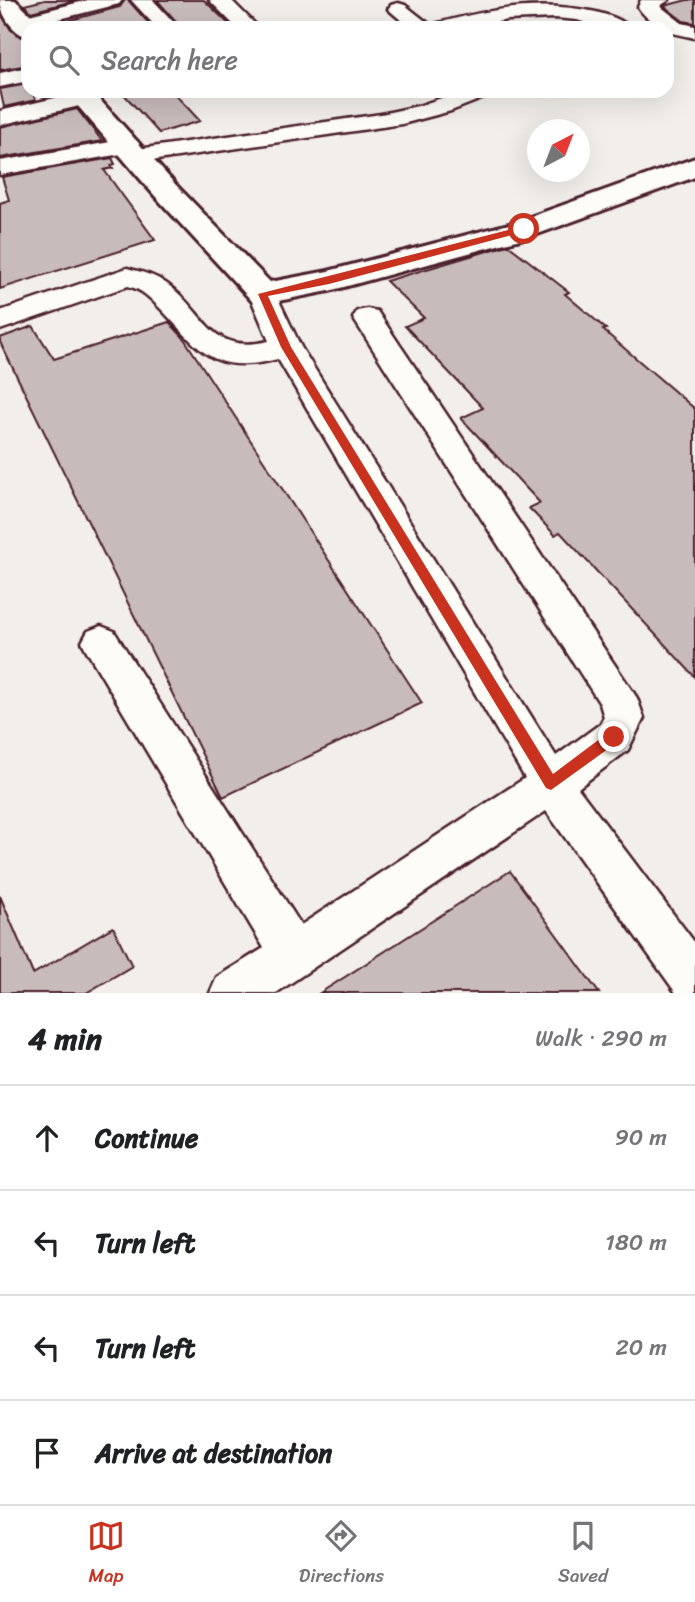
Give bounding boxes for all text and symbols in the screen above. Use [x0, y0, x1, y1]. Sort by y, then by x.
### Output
search box [21, 21, 674, 98]
text: Search here [101, 37, 238, 83]
icon: search [45, 41, 83, 79]
north arrow [527, 119, 590, 182]
route start [508, 213, 539, 244]
route end [598, 721, 629, 752]
text: 4 min [28, 1012, 102, 1066]
text: Walk · 290 m [535, 1018, 667, 1059]
text: Continue [95, 1115, 198, 1161]
text: 90 m [615, 1117, 667, 1158]
icon: ahead [28, 1119, 66, 1157]
text: Turn left [95, 1220, 195, 1266]
text: 180 m [605, 1222, 667, 1263]
icon: left [28, 1224, 66, 1262]
text: Turn left [95, 1325, 195, 1371]
text: 20 m [616, 1327, 667, 1368]
icon: left [28, 1329, 66, 1367]
text: Arrive at destination [95, 1430, 332, 1476]
icon: arrive [28, 1434, 66, 1472]
tab: Map [87, 1517, 125, 1592]
tab: Directions [299, 1517, 384, 1592]
tab: Saved [558, 1517, 608, 1592]

